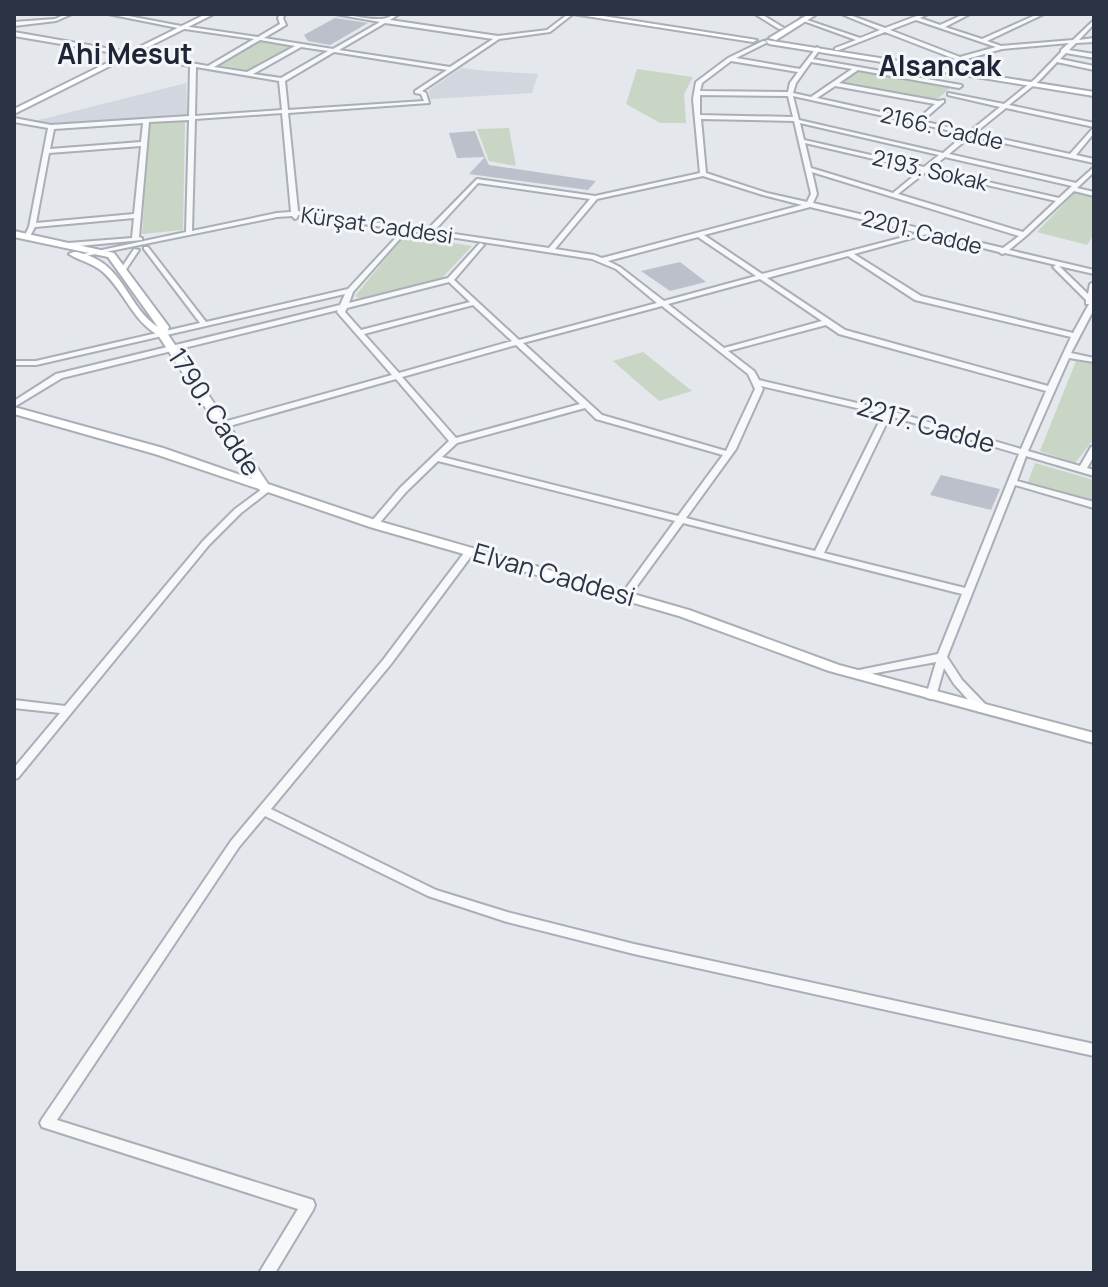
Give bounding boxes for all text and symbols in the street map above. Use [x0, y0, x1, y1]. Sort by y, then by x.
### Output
district label: Ahi Mesut [57, 34, 193, 72]
district label: Alsancak [879, 46, 1002, 84]
street label: 2166. Cadde [878, 99, 1007, 157]
street label: 2193. Sokak [869, 142, 992, 198]
street label: Kürşat Caddesi [299, 199, 455, 251]
street label: 2201. Cadde [859, 203, 985, 261]
street label: 1790. Cadde [160, 340, 270, 482]
street label: 2217. Cadde [853, 387, 999, 461]
street label: Elvan Caddesi [469, 534, 640, 614]

